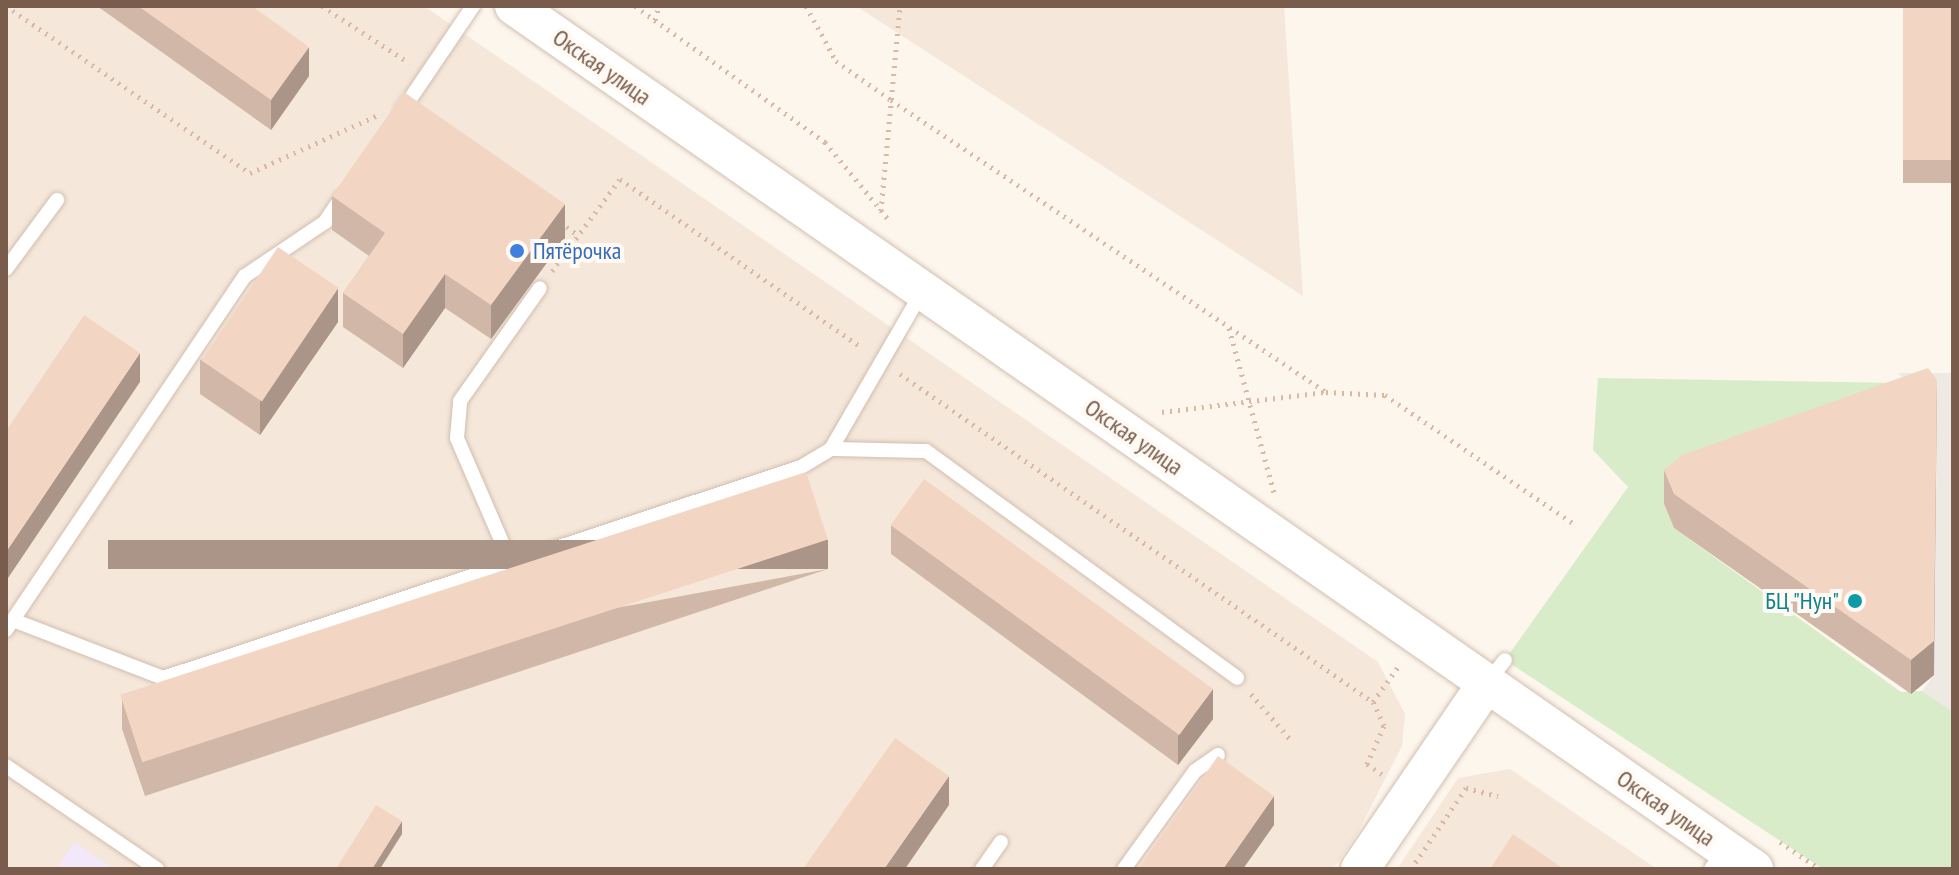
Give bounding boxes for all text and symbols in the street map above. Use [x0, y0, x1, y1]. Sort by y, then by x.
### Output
street label: Окская улица [547, 23, 657, 111]
place label: Пятёрочка [533, 237, 621, 265]
marker: Пятёрочка [508, 242, 526, 260]
street label: Окская улица [1079, 393, 1189, 481]
place label: БЦ "Нун" [1764, 587, 1839, 615]
marker: БЦ "Нун" [1846, 592, 1864, 610]
street label: Окская улица [1611, 764, 1721, 852]

